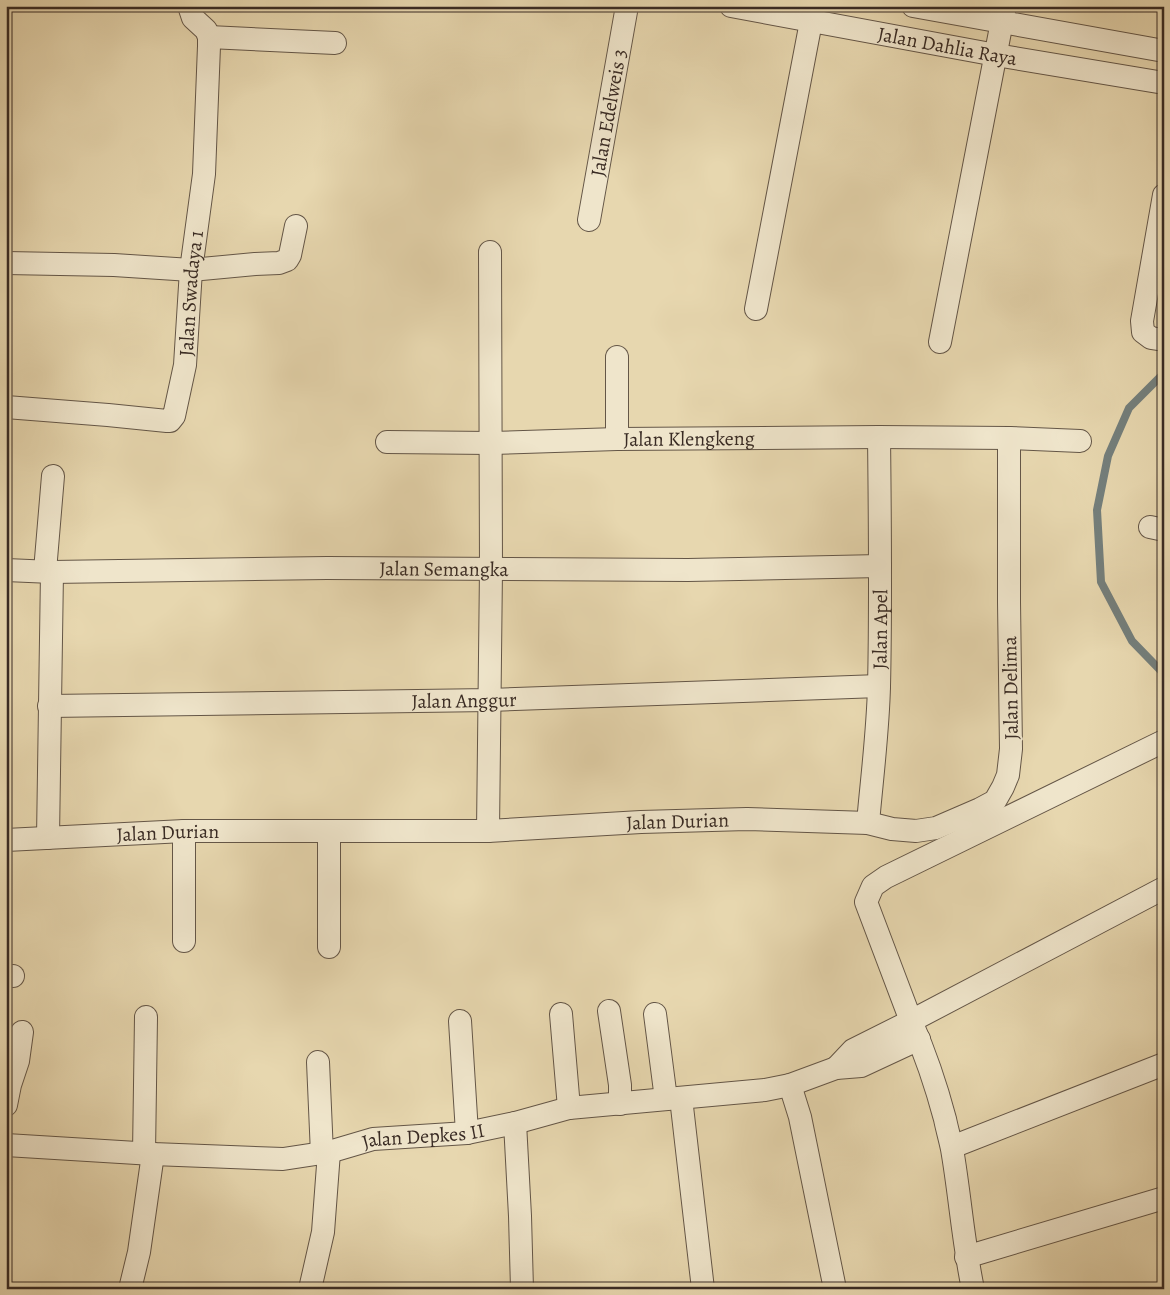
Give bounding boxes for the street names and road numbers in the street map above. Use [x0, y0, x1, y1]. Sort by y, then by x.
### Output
street label: Jalan Dahlia Raya [875, 20, 1020, 72]
street label: Jalan Edelweis 3 [584, 47, 633, 179]
street label: Jalan Swadaya 1 [173, 229, 210, 357]
street label: Jalan Klengkeng [623, 425, 755, 453]
street label: Jalan Semangka [379, 555, 509, 583]
street label: Jalan Apel [866, 589, 894, 670]
street label: Jalan Delima [996, 635, 1025, 740]
street label: Jalan Anggur [411, 686, 517, 715]
street label: Jalan Durian [625, 807, 729, 837]
street label: Jalan Durian [116, 818, 219, 848]
street label: Jalan Depkes II [358, 1117, 487, 1156]

